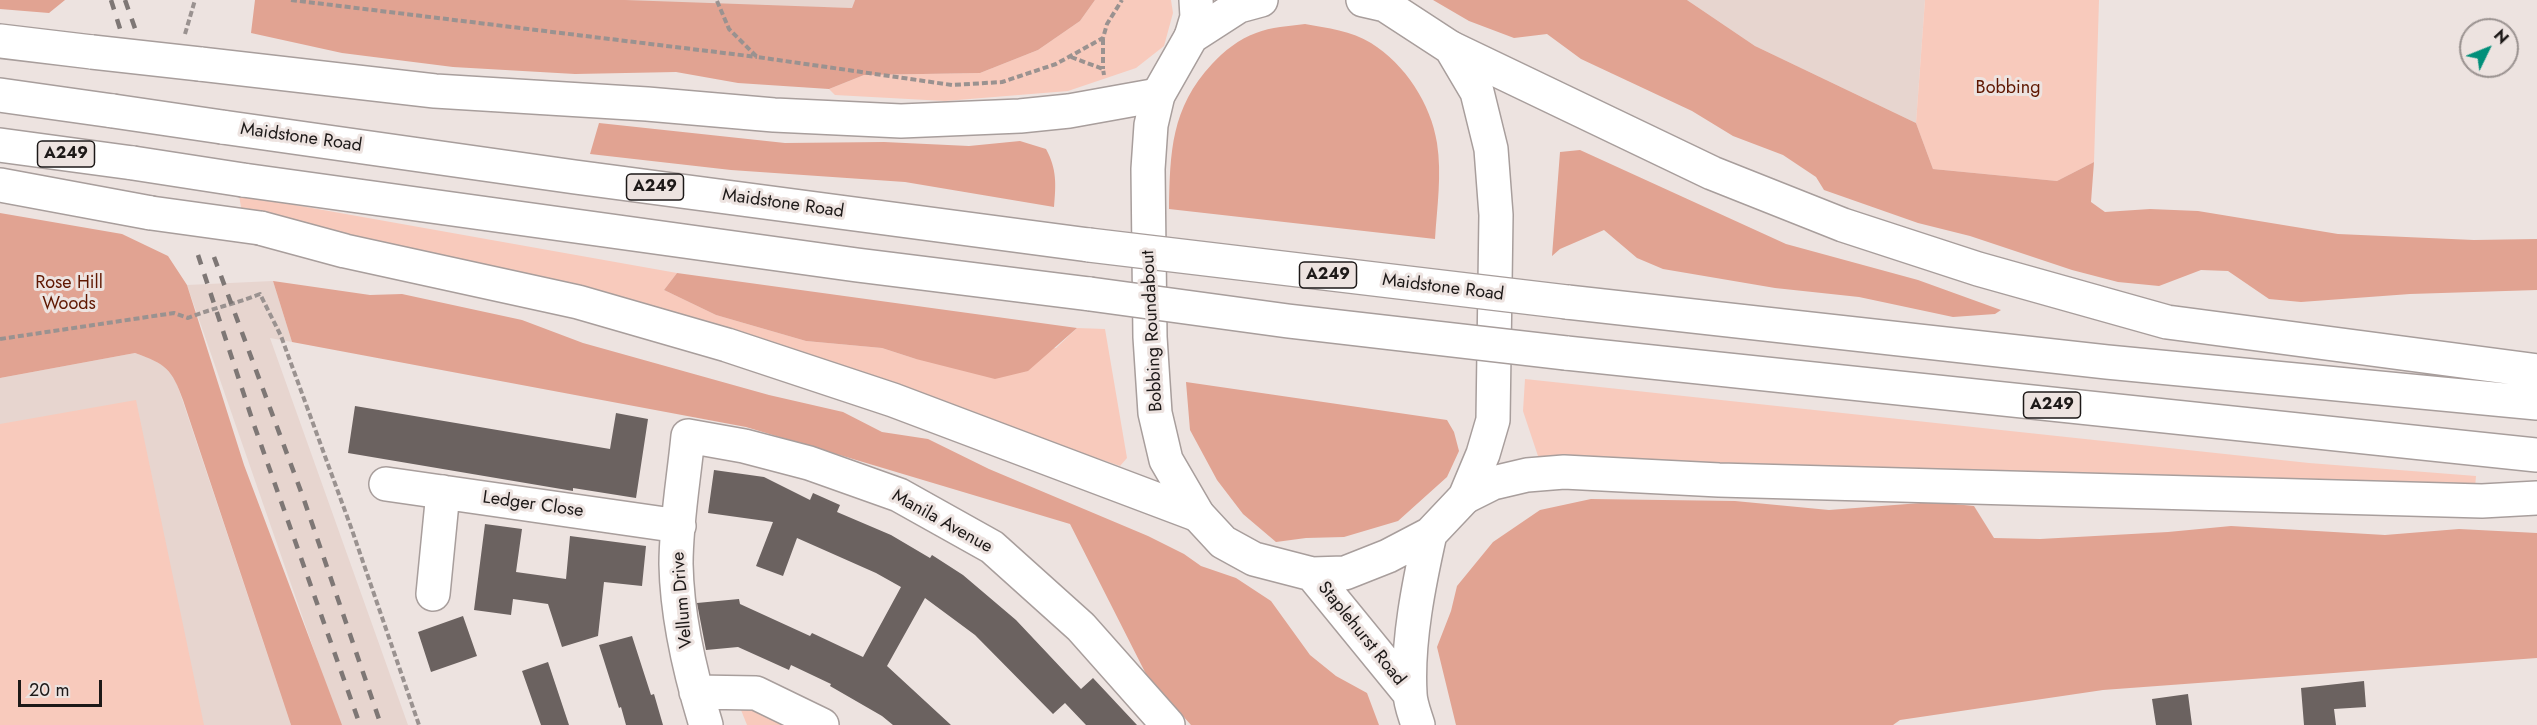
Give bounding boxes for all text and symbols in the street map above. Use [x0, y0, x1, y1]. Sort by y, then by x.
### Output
north arrow [2459, 18, 2519, 78]
text: N [2488, 24, 2514, 49]
park label: Bobbing [1976, 78, 2040, 100]
street label: Maidstone Road [239, 119, 363, 157]
road number: A249 [38, 141, 94, 167]
road number: A249 [626, 174, 684, 200]
street label: Maidstone Road [721, 185, 845, 223]
street label: Bobbing Roundabout [1138, 250, 1168, 412]
road number: A249 [1300, 262, 1356, 288]
street label: Maidstone Road [1381, 270, 1505, 306]
park label: Rose Hill Woods [35, 273, 103, 316]
road number: A249 [2024, 392, 2080, 418]
street label: Manila Avenue [888, 485, 996, 559]
street label: Ledger Close [481, 487, 585, 523]
street label: Vellum Drive [668, 551, 698, 649]
street label: Staplehurst Road [1313, 578, 1409, 690]
scale bar [21, 668, 105, 706]
text: 20 m [29, 677, 69, 703]

